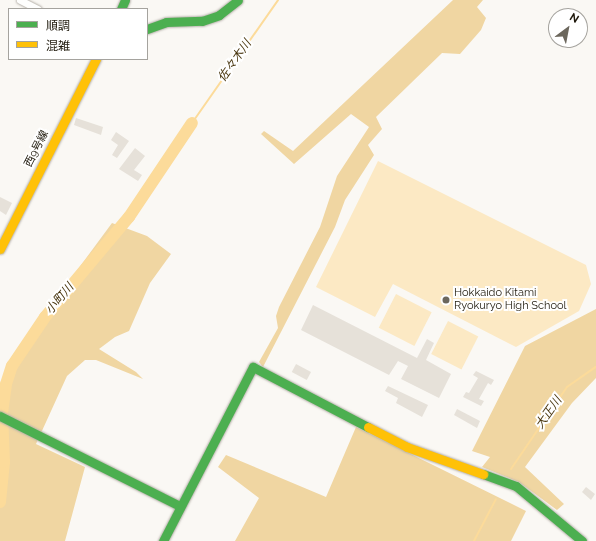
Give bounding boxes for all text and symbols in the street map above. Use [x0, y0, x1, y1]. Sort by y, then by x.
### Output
legend [8, 8, 148, 60]
north arrow [548, 8, 588, 48]
text: N [567, 11, 581, 26]
text: 順調 [46, 19, 70, 33]
water label: 佐々木川 [215, 37, 255, 85]
text: 混雑 [46, 39, 70, 53]
street label: 西9号線 [22, 128, 52, 170]
water label: 小町川 [43, 281, 77, 317]
place label: Hokkaido Kitami Ryokuryo High School [454, 287, 567, 313]
marker: Hokkaido Kitami Ryokuryo High School [441, 295, 451, 305]
water label: 大正川 [533, 394, 565, 432]

